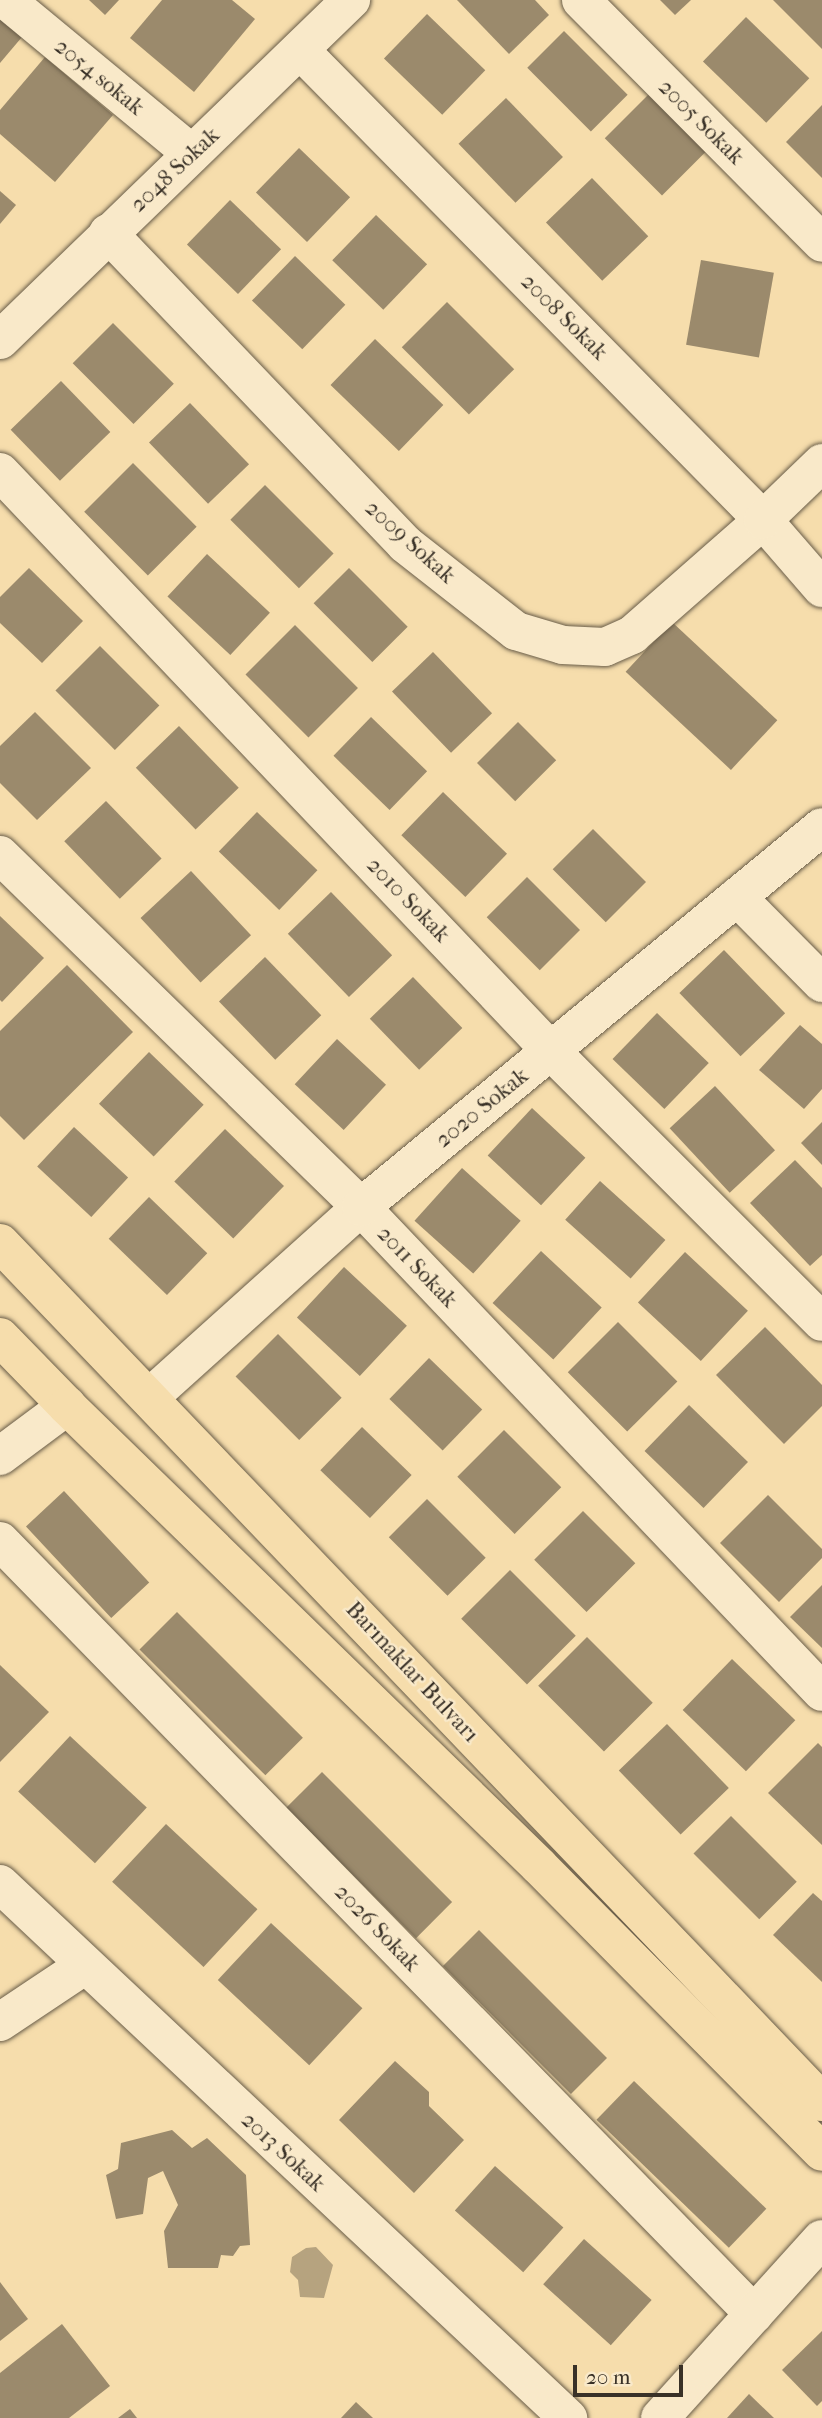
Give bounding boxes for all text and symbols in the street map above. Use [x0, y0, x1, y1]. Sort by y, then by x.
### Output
street label: 2054 sokak [49, 33, 149, 121]
street label: 2005 Sokak [652, 73, 750, 171]
street label: 2048 Sokak [125, 122, 225, 218]
street label: 2008 Sokak [515, 268, 613, 366]
street label: 2009 Sokak [359, 494, 461, 590]
street label: 2010 Sokak [361, 852, 455, 948]
street label: 2020 Sokak [430, 1062, 534, 1154]
street label: 2011 Sokak [371, 1220, 463, 1314]
street label: Barınaklar Bulvarı [340, 1596, 484, 1748]
street label: 2026 Sokak [328, 1878, 426, 1978]
street label: 2013 Sokak [235, 2106, 331, 2198]
scale bar [577, 2352, 687, 2396]
text: 20 m [586, 2365, 630, 2389]

